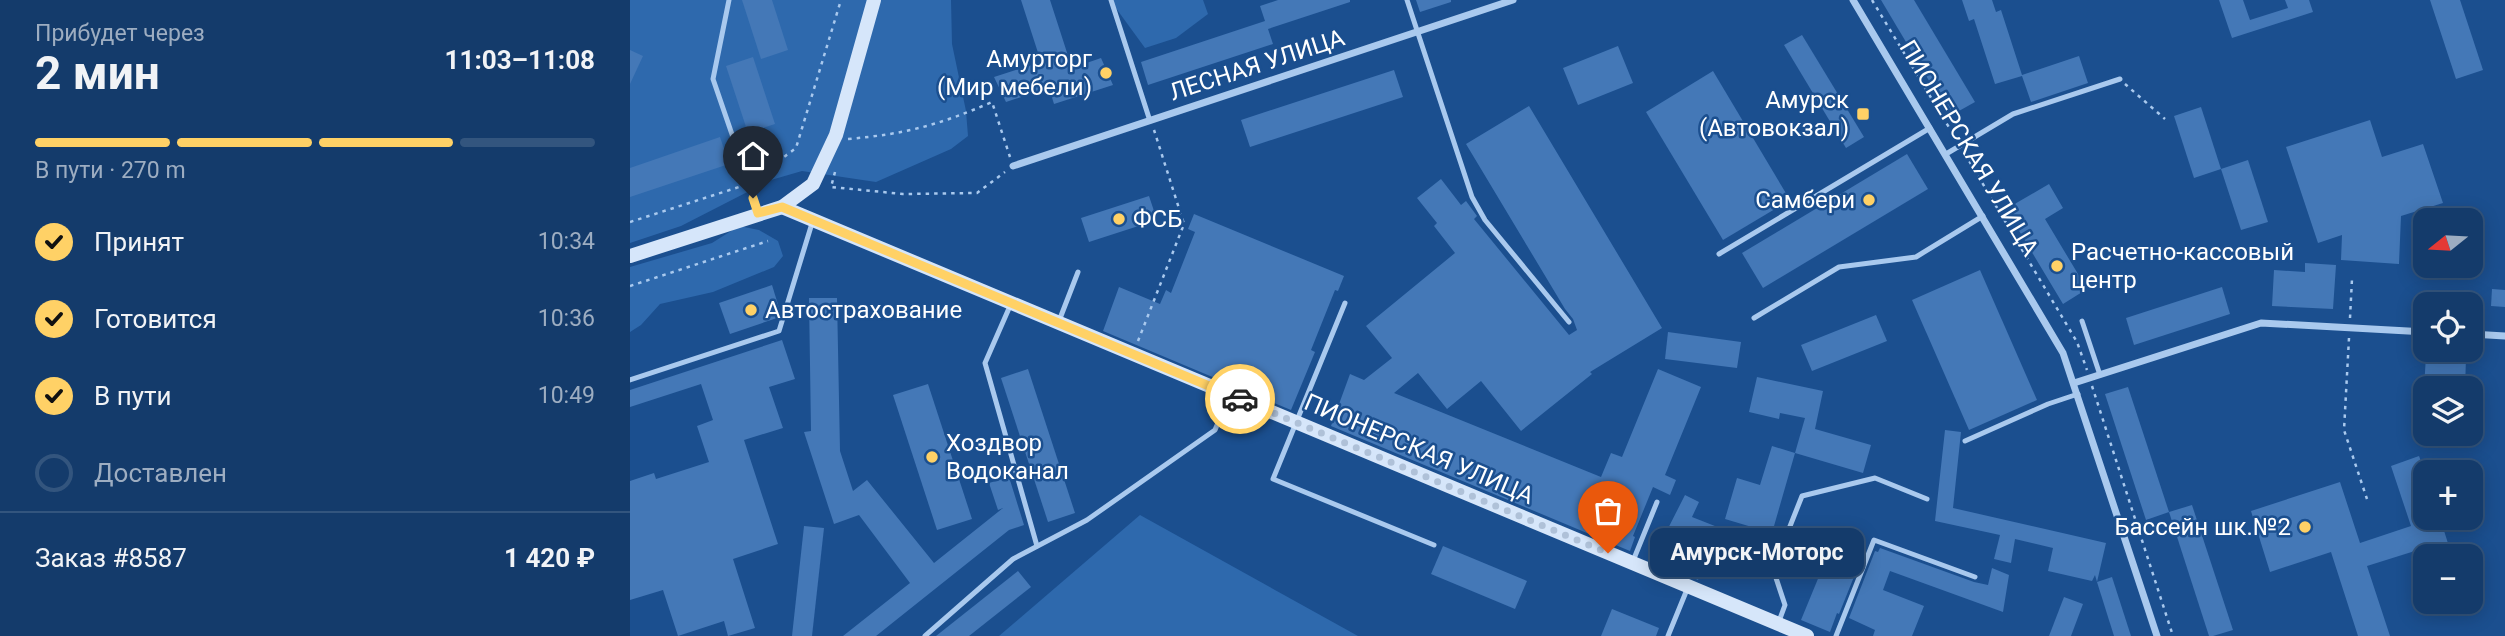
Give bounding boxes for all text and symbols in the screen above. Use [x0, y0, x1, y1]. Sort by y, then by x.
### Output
text: Прибудет через [35, 20, 205, 47]
street label: ЛЕСНАЯ УЛИЦА [1166, 23, 1348, 107]
street label: ПИОНЕРСКАЯ УЛИЦА [1893, 35, 2045, 261]
text: 11:03–11:08 [445, 45, 595, 75]
place label: Амурторг (Мир мебели) [937, 45, 1092, 101]
text: 2 мин [35, 46, 160, 100]
marker: Амурторг (Мир мебели) [1098, 65, 1114, 81]
place label: Амурск (Автовокзал) [1699, 86, 1849, 142]
marker: Амурск (Автовокзал) [1855, 106, 1871, 122]
pin [723, 126, 783, 198]
icon: home [734, 137, 772, 175]
text: В пути · 270 m [35, 157, 186, 184]
place label: Самбери [1755, 186, 1855, 214]
marker: Самбери [1861, 192, 1877, 208]
place label: ФСБ [1133, 205, 1182, 233]
north arrow [2413, 208, 2483, 278]
map controls [2413, 208, 2483, 614]
marker: ФСБ [1111, 211, 1127, 227]
icon: check [35, 223, 73, 261]
text: Принят [94, 227, 184, 257]
text: 10:34 [538, 228, 595, 255]
place label: Расчетно-кассовый центр [2071, 238, 2294, 294]
marker: Расчетно-кассовый центр [2049, 258, 2065, 274]
button: locate [2413, 292, 2483, 362]
place label: Автострахование [765, 296, 962, 324]
icon: check [35, 300, 73, 338]
marker: Автострахование [743, 302, 759, 318]
text: Готовится [94, 304, 217, 334]
text: 10:36 [538, 305, 595, 332]
courier [1205, 364, 1275, 434]
button: layers [2413, 376, 2483, 446]
icon: check [35, 377, 73, 415]
icon: car [1221, 380, 1259, 418]
text: В пути [94, 381, 171, 411]
text: 10:49 [538, 382, 595, 409]
street label: ПИОНЕРСКАЯ УЛИЦА [1300, 388, 1538, 510]
place label: Хоздвор Водоканал [946, 429, 1069, 485]
marker: Хоздвор Водоканал [924, 449, 940, 465]
text: Доставлен [94, 458, 227, 488]
button: + [2413, 460, 2483, 530]
pin [1578, 481, 1638, 553]
icon: bag [1589, 492, 1627, 530]
place label: Бассейн шк.№2 [2114, 513, 2291, 541]
marker: Бассейн шк.№2 [2297, 519, 2313, 535]
callout: Амурск-Моторс [1650, 528, 1864, 578]
text: Амурск-Моторс [1670, 539, 1844, 566]
text: Заказ #8587 [35, 543, 187, 573]
text: 1 420 ₽ [504, 543, 595, 573]
button: − [2413, 544, 2483, 614]

